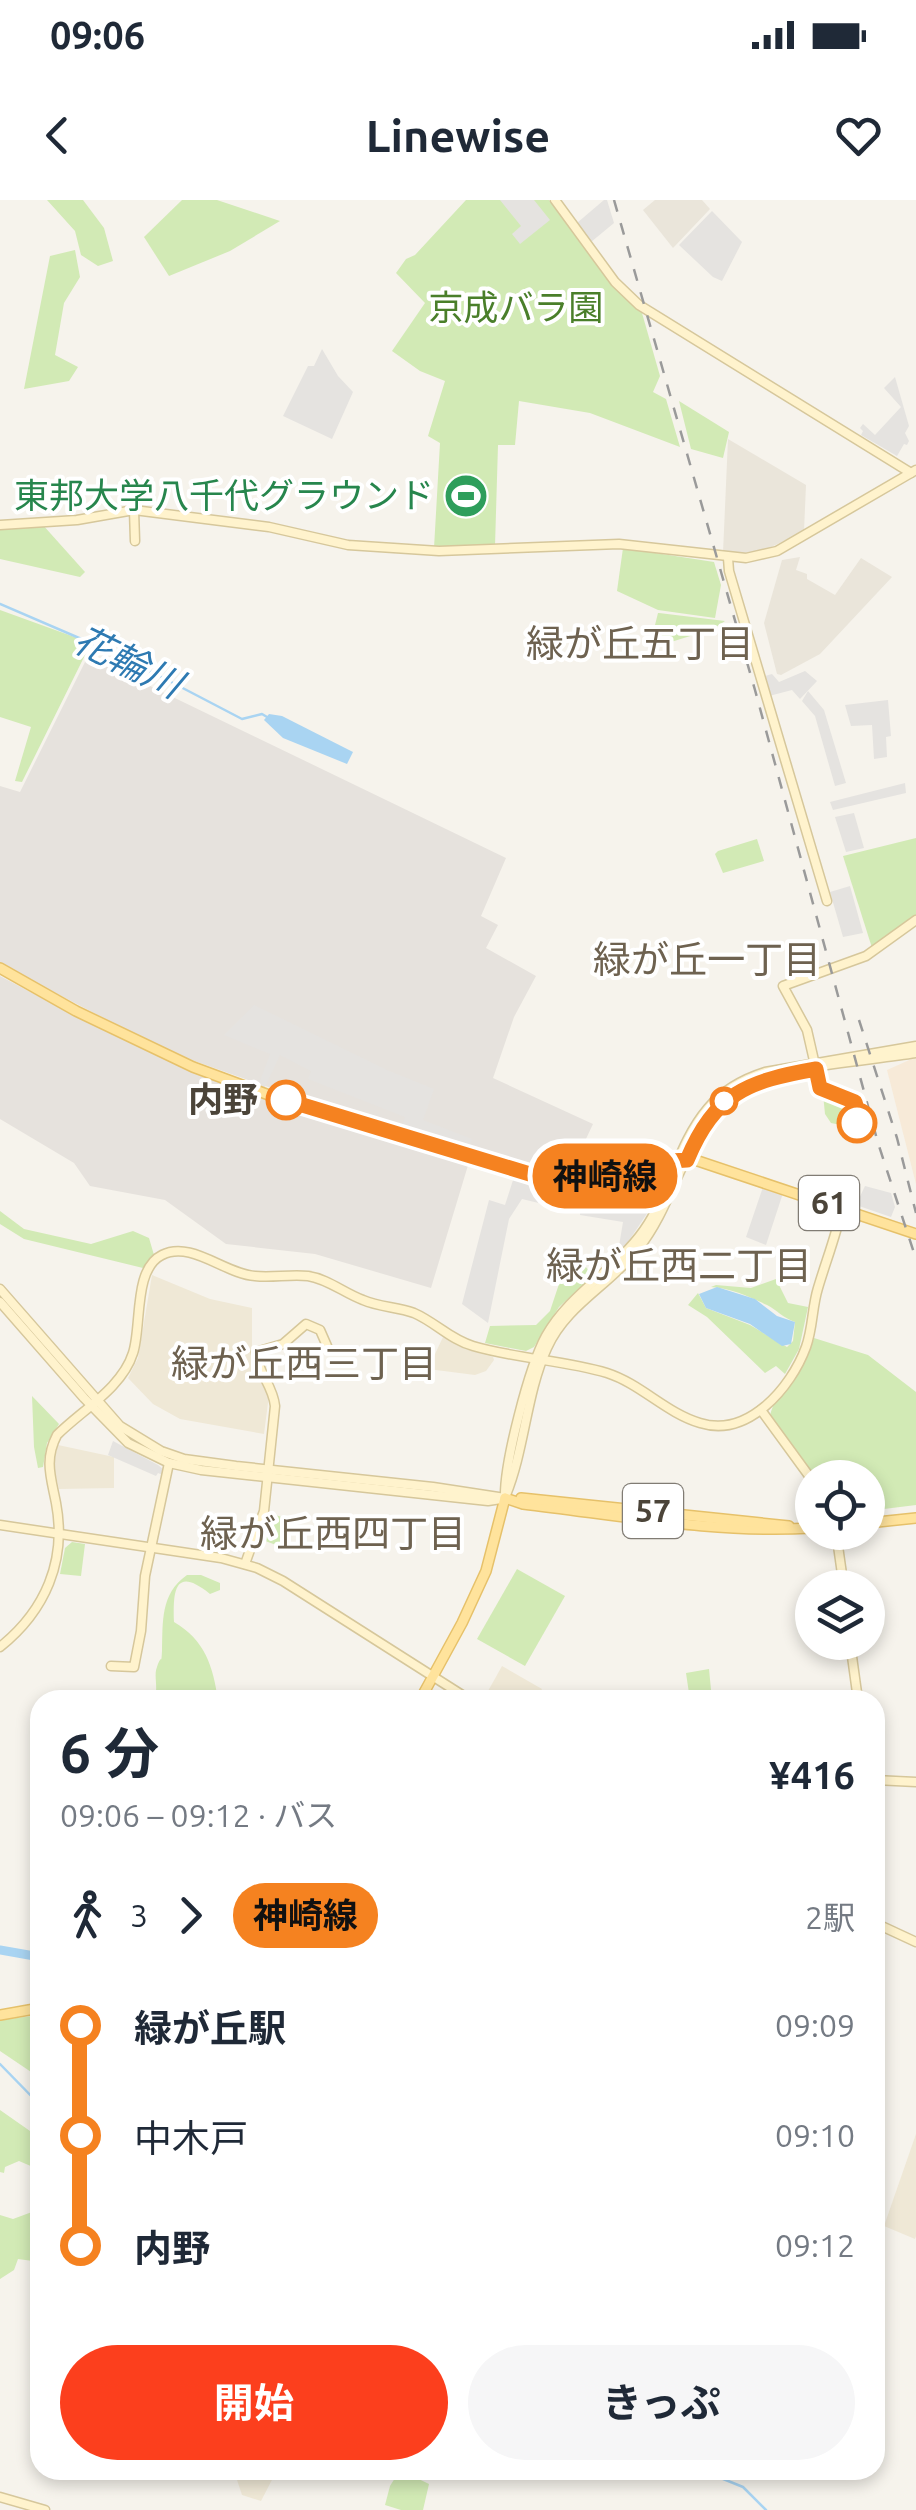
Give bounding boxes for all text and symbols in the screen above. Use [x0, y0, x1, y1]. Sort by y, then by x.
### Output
text: 09:06 [50, 14, 145, 56]
icon: back [30, 108, 85, 163]
icon: heart [831, 108, 886, 163]
text: Linewise [366, 110, 550, 161]
park label: 京成バラ園 [428, 287, 604, 327]
sports icon: 東邦大学八千代グラウンド [443, 473, 489, 519]
place label: 東邦大学八千代グラウンド [14, 475, 434, 515]
water label: 花輪川 [68, 617, 192, 707]
district label: 緑が丘五丁目 [526, 622, 754, 664]
district label: 緑が丘一丁目 [593, 938, 821, 980]
place label: 内野 [188, 1079, 258, 1119]
marker: 内野 [267, 1081, 305, 1119]
unlabelled marker [711, 1088, 737, 1114]
unlabelled marker [838, 1104, 876, 1142]
line badge: 神崎線 [548, 1144, 662, 1208]
text: 神崎線 [552, 1156, 658, 1196]
road number: 61 [799, 1176, 859, 1230]
district label: 緑が丘西二丁目 [546, 1244, 812, 1286]
district label: 緑が丘西三丁目 [171, 1342, 437, 1384]
map controls [795, 1460, 885, 1660]
button: locate [795, 1460, 885, 1550]
road number: 57 [623, 1484, 683, 1538]
district label: 緑が丘西四丁目 [200, 1512, 466, 1554]
button: layers [795, 1570, 885, 1660]
text: 6 分 [60, 1722, 159, 1783]
text: ¥416 [769, 1754, 855, 1796]
text: 09:06 – 09:12 · バス [60, 1797, 337, 1833]
icon: walk [60, 1888, 115, 1943]
icon: forward [163, 1888, 218, 1943]
text: 神崎線 [253, 1895, 358, 1935]
text: 3 [130, 1897, 148, 1933]
text: 2駅 [805, 1899, 855, 1935]
text: 緑が丘駅 [134, 2007, 286, 2049]
text: 09:09 [775, 2007, 855, 2043]
text: 中木戸 [134, 2117, 248, 2159]
text: 09:10 [775, 2117, 855, 2153]
text: 内野 [134, 2227, 210, 2269]
text: 09:12 [775, 2227, 855, 2263]
button: 開始 [60, 2345, 448, 2460]
button: きっぷ [468, 2345, 855, 2460]

